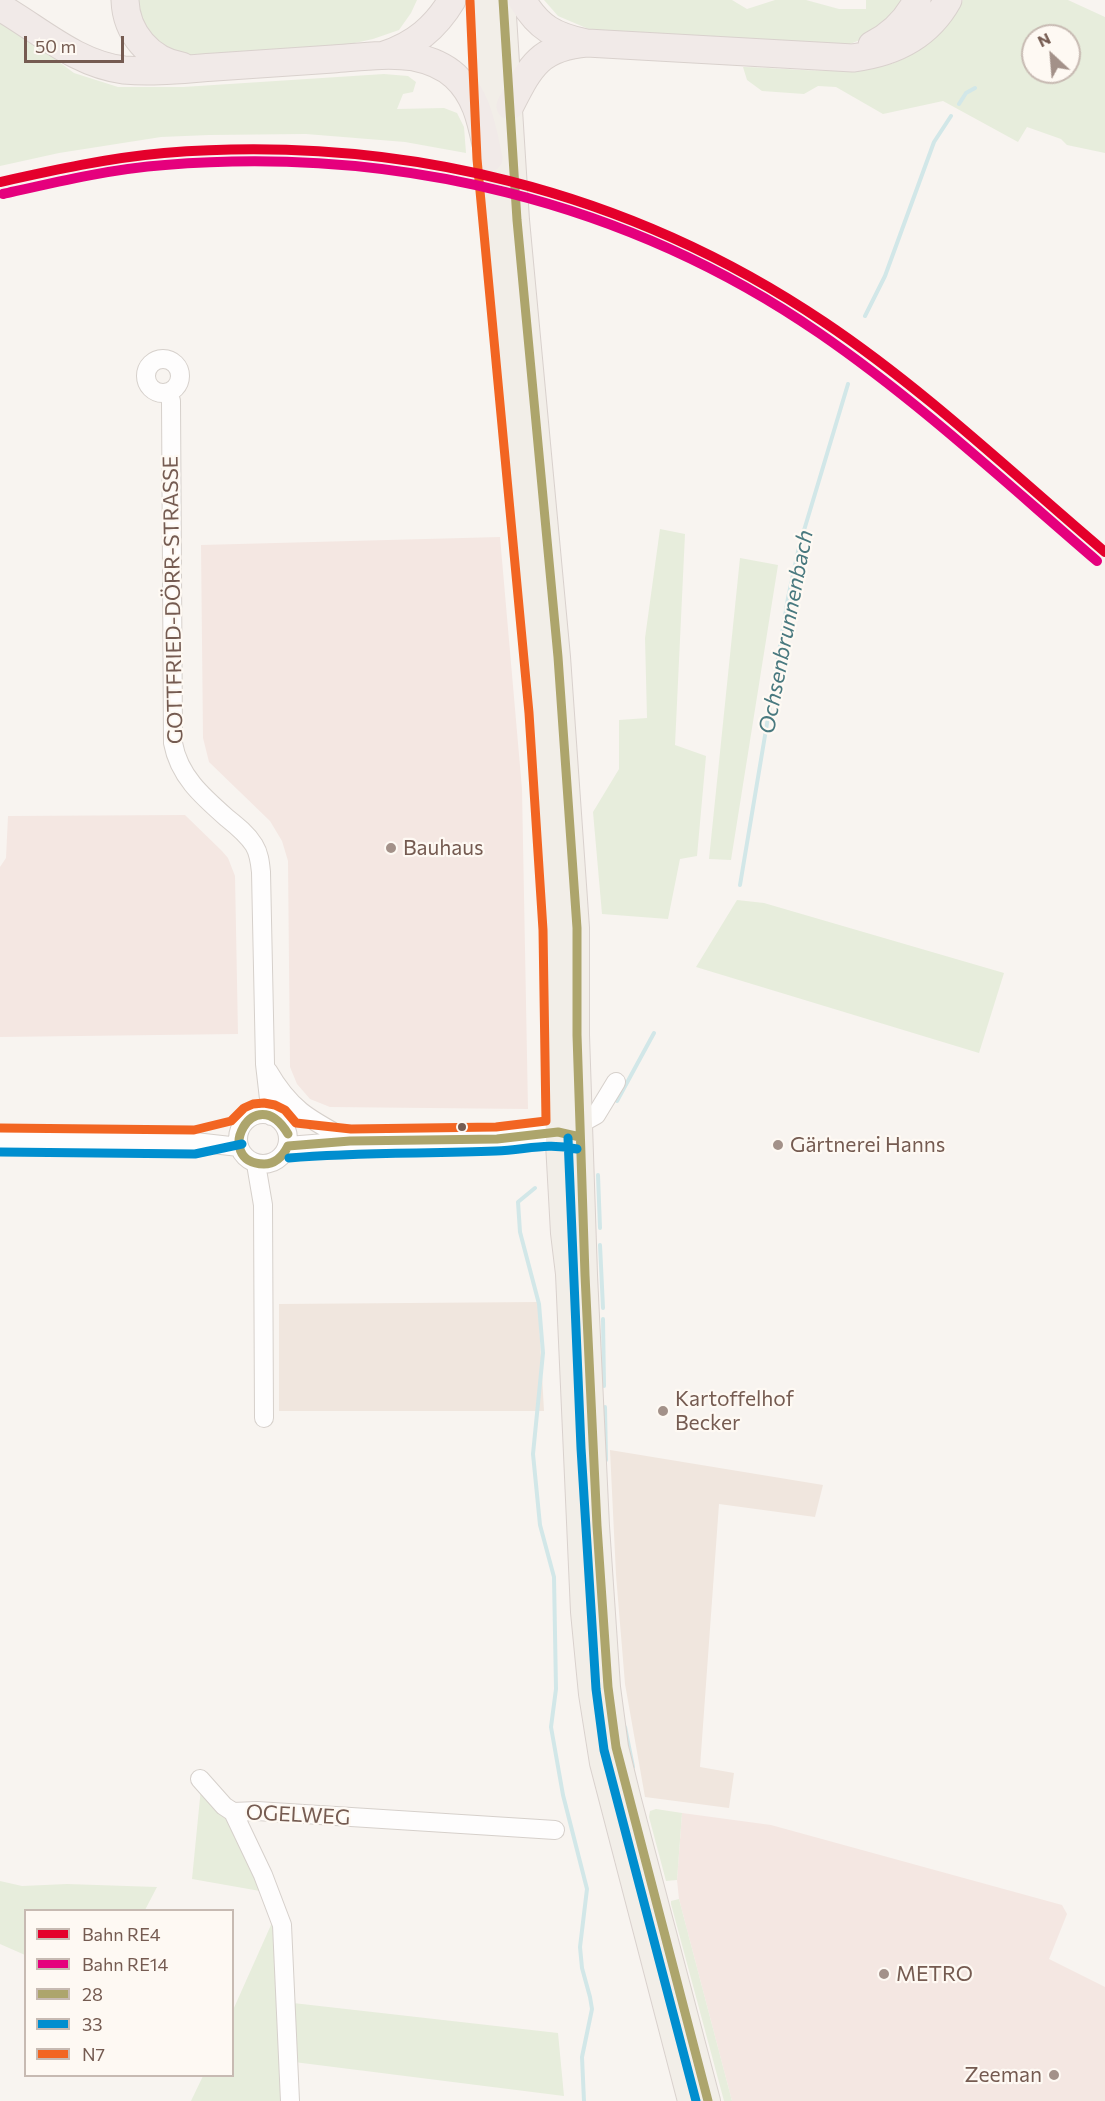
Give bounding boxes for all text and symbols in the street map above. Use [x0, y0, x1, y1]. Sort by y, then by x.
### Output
scale bar [27, 24, 128, 62]
north arrow [1021, 24, 1081, 84]
text: N [1034, 28, 1053, 50]
text: 50 m [35, 35, 76, 57]
street label: GOTTFRIED-DÖRR-STRASSE [158, 456, 188, 744]
water label: Ochsenbrunnenbach [753, 528, 819, 736]
place label: Bauhaus [403, 835, 484, 861]
marker: Bauhaus [384, 841, 398, 855]
unlabelled marker [456, 1121, 468, 1133]
place label: Gärtnerei Hanns [790, 1132, 945, 1158]
marker: Gärtnerei Hanns [771, 1138, 785, 1152]
place label: Kartoffelhof Becker [675, 1386, 794, 1436]
marker: Kartoffelhof Becker [656, 1404, 670, 1418]
street label: OGELWEG [245, 1800, 351, 1830]
legend [24, 1909, 234, 2077]
text: Bahn RE4 [82, 1923, 160, 1945]
text: Bahn RE14 [82, 1953, 168, 1975]
place label: METRO [896, 1961, 973, 1987]
marker: METRO [877, 1967, 891, 1981]
text: 28 [82, 1983, 103, 2005]
text: 33 [82, 2013, 103, 2035]
text: N7 [82, 2043, 105, 2065]
place label: Zeeman [964, 2062, 1042, 2088]
marker: Zeeman [1047, 2068, 1061, 2082]

